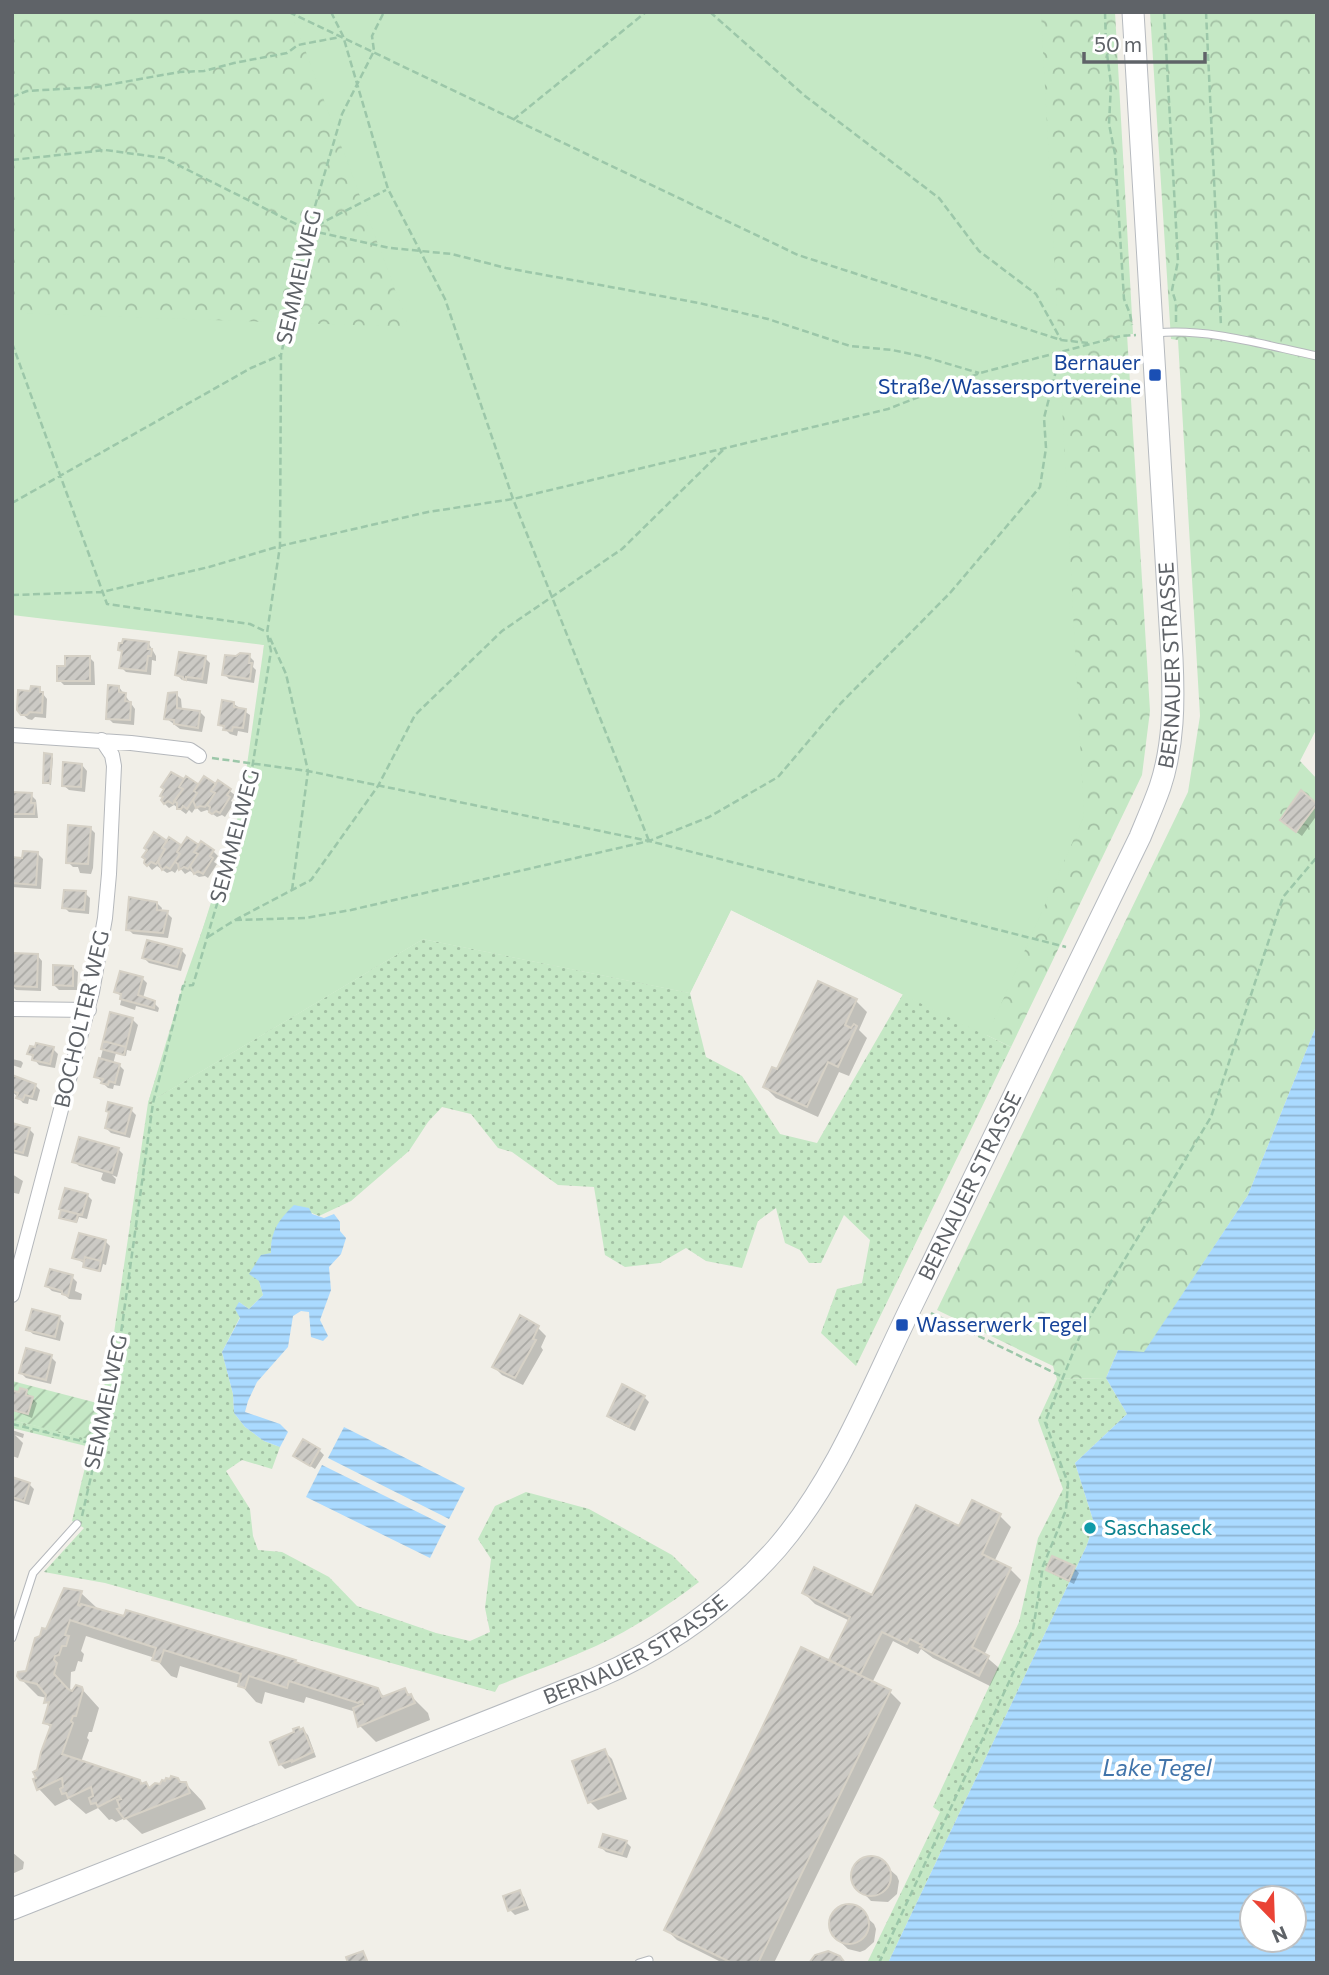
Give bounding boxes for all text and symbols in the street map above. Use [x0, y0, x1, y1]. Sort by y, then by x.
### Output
scale bar [1084, 21, 1205, 65]
text: 50 m [1094, 31, 1142, 56]
street label: SEMMELWEG [270, 207, 325, 346]
place label: Bernauer Straße/Wassersportvereine [878, 349, 1141, 398]
marker: Bernauer Straße/Wassersportvereine [1147, 367, 1163, 383]
street label: BERNAUER STRASSE [1152, 561, 1184, 770]
street label: SEMMELWEG [204, 766, 263, 905]
street label: BOCHOLTER WEG [48, 928, 113, 1110]
street label: BERNAUER STRASSE [912, 1087, 1026, 1284]
place label: Wasserwerk Tegel [916, 1311, 1088, 1336]
marker: Wasserwerk Tegel [894, 1317, 910, 1333]
street label: SEMMELWEG [78, 1332, 131, 1471]
place label: Saschaseck [1104, 1514, 1213, 1539]
marker: Saschaseck [1082, 1520, 1098, 1536]
street label: BERNAUER STRASSE [539, 1588, 732, 1709]
water label: Lake Tegel [1103, 1753, 1213, 1781]
north arrow [1238, 1884, 1308, 1954]
text: N [1269, 1922, 1291, 1948]

